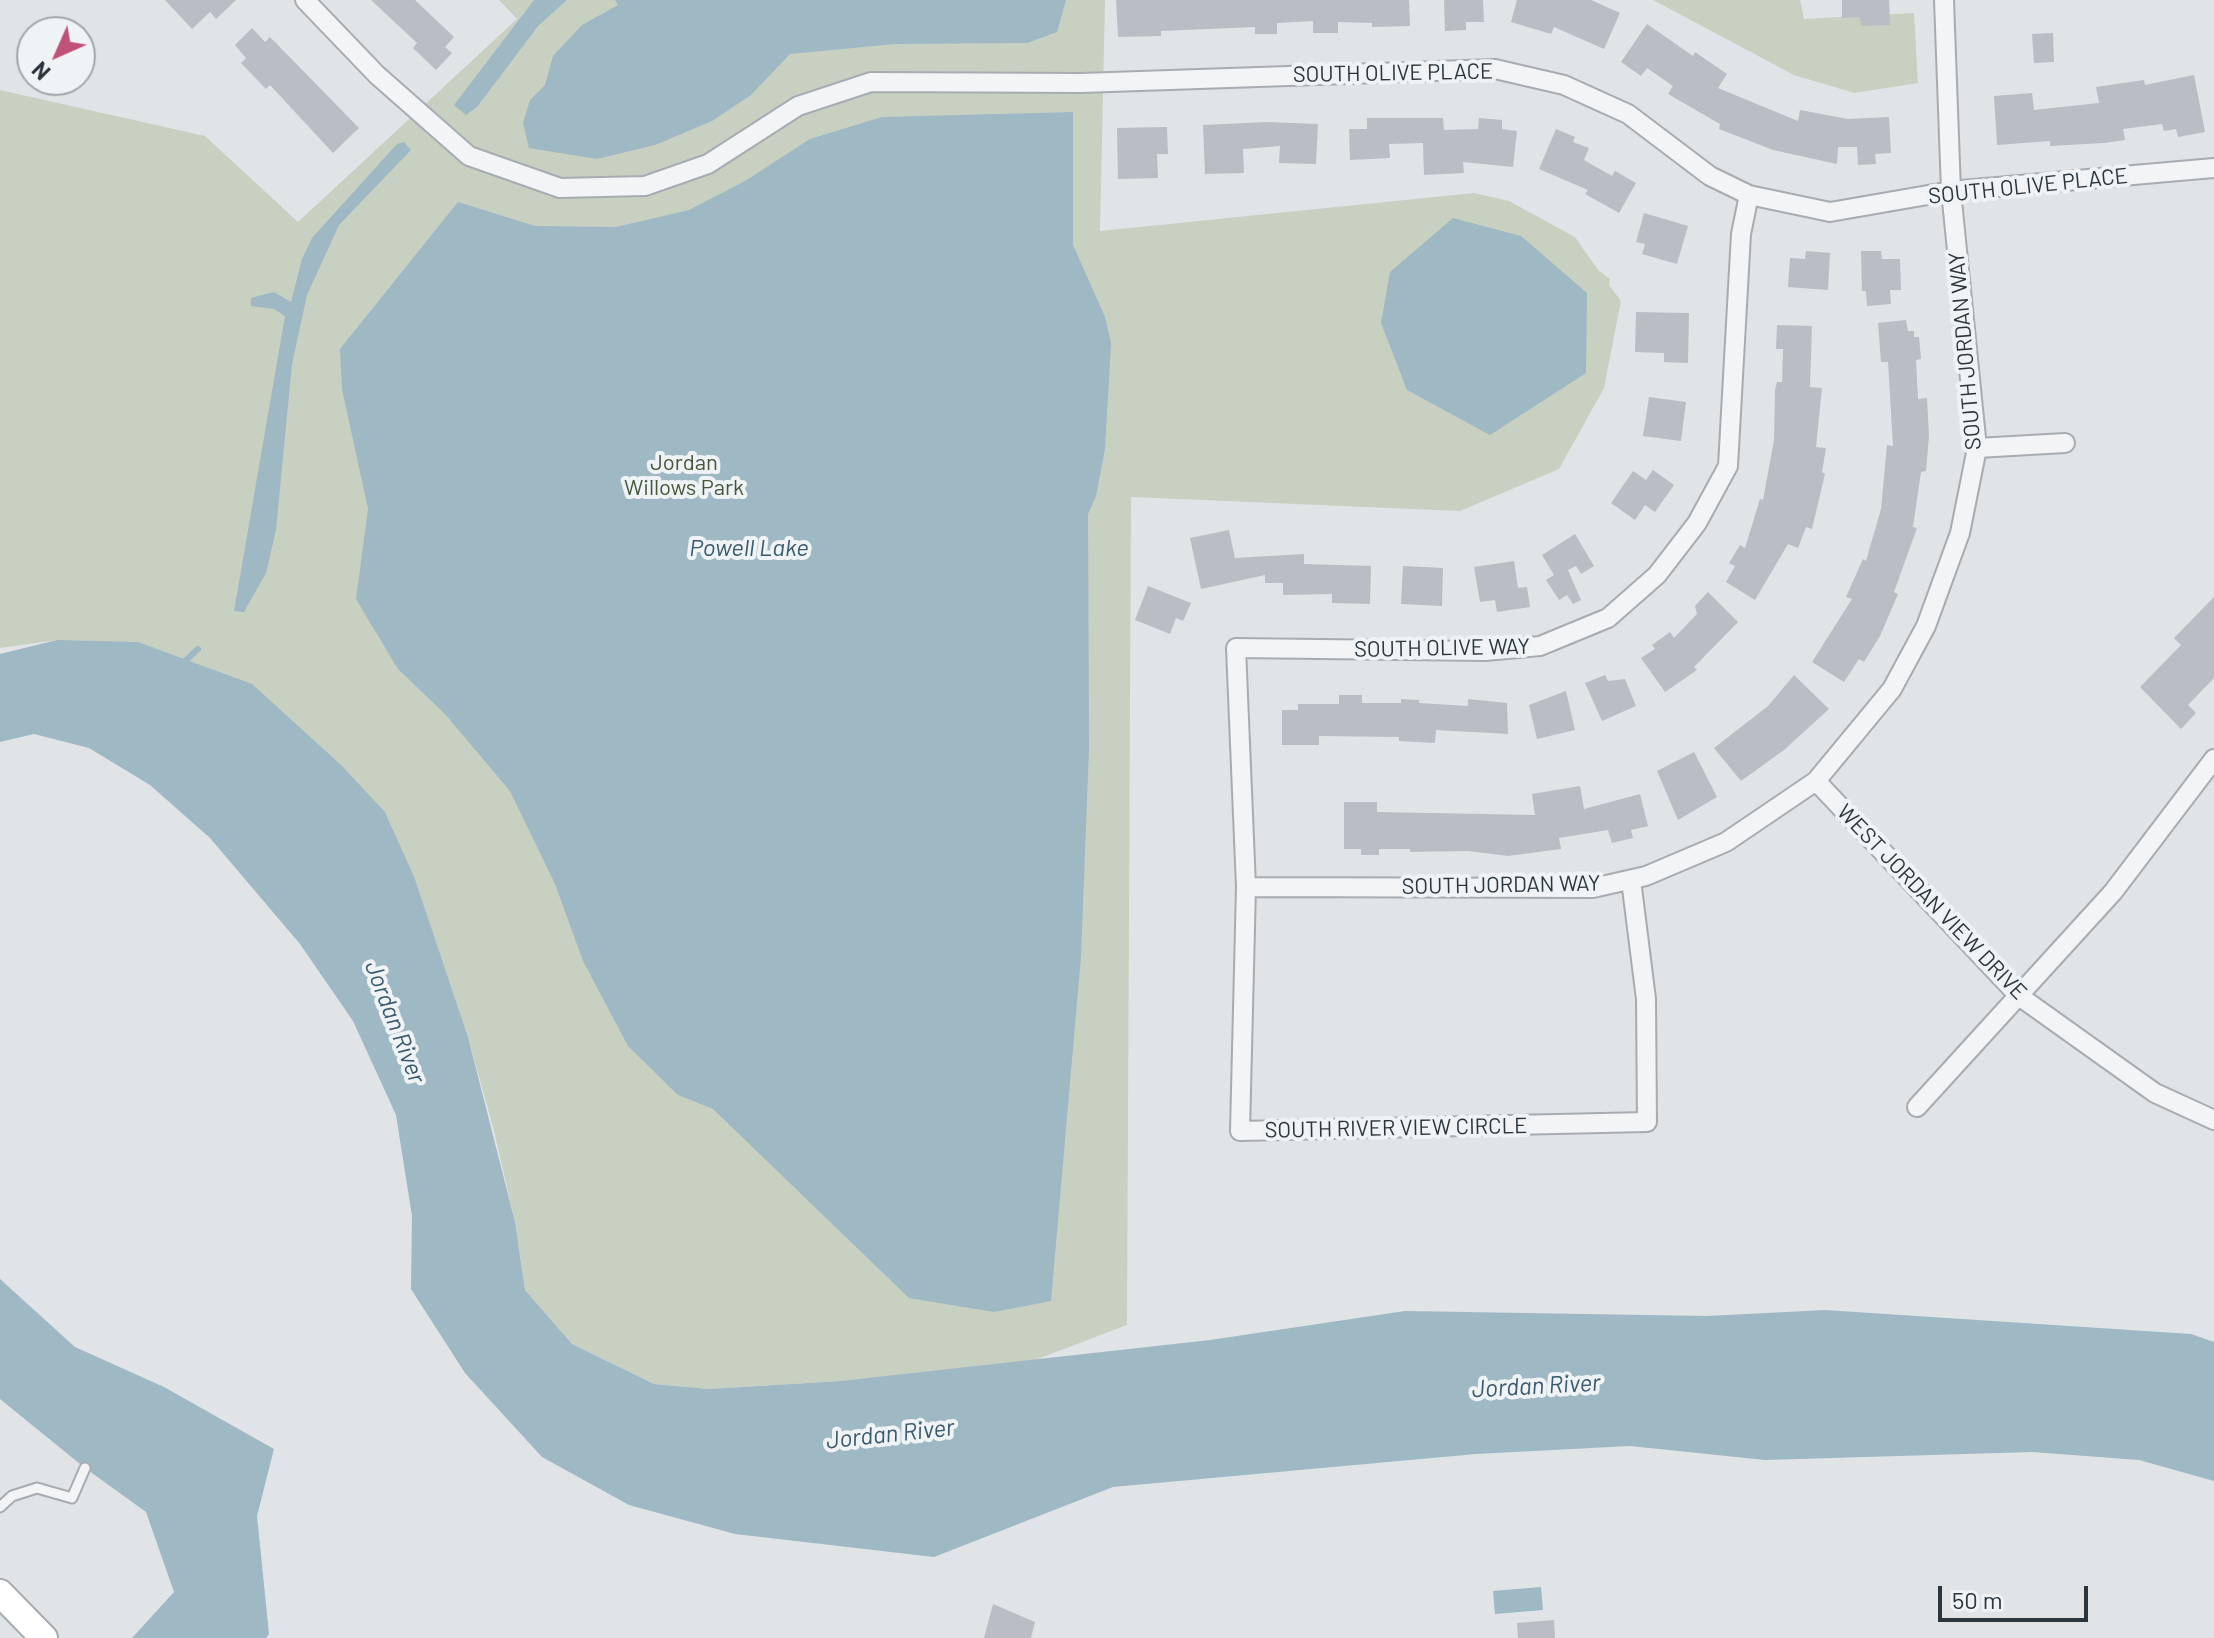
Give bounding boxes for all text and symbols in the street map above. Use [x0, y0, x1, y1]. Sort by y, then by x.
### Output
north arrow [16, 16, 96, 96]
text: N [26, 57, 55, 86]
street label: SOUTH OLIVE PLACE [1293, 58, 1493, 88]
street label: SOUTH OLIVE PLACE [1927, 162, 2129, 210]
street label: SOUTH JORDAN WAY [1943, 251, 1987, 451]
park label: Jordan Willows Park [624, 450, 744, 502]
water label: Powell Lake [689, 534, 809, 562]
street label: SOUTH OLIVE WAY [1354, 633, 1530, 663]
street label: WEST JORDAN VIEW DRIVE [1832, 799, 2032, 1005]
street label: SOUTH JORDAN WAY [1401, 870, 1601, 900]
water label: Jordan River [358, 957, 432, 1087]
street label: SOUTH RIVER VIEW CIRCLE [1264, 1113, 1528, 1143]
water label: Jordan River [1471, 1368, 1601, 1404]
water label: Jordan River [824, 1413, 956, 1455]
scale bar [1942, 1570, 2092, 1620]
text: 50 m [1952, 1585, 2003, 1614]

